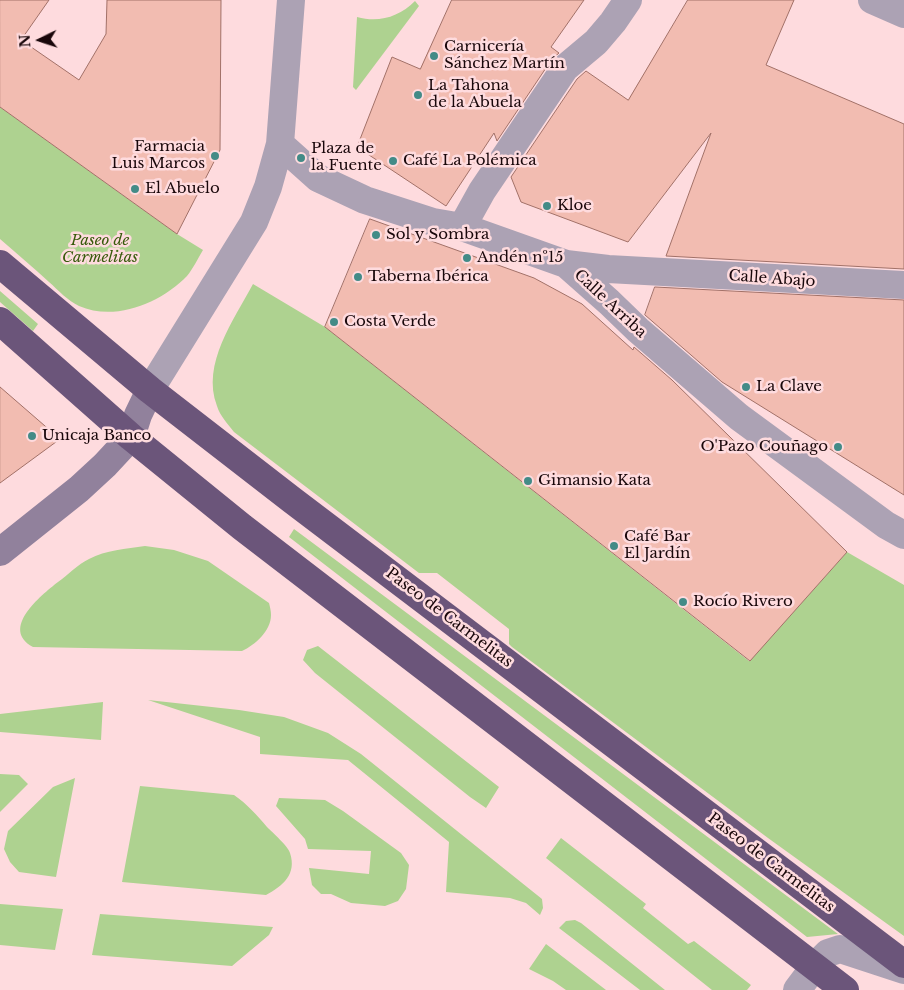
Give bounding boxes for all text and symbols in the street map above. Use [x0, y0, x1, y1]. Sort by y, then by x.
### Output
north arrow [15, 15, 65, 65]
text: N [16, 34, 34, 48]
place label: Carnicería Sánchez Martín [444, 38, 565, 73]
marker: Carnicería Sánchez Martín [428, 50, 440, 62]
place label: La Tahona de la Abuela [428, 77, 522, 112]
marker: La Tahona de la Abuela [412, 89, 424, 101]
place label: Farmacia Luis Marcos [112, 138, 205, 173]
place label: Plaza de la Fuente [311, 140, 382, 175]
marker: Farmacia Luis Marcos [209, 150, 221, 162]
marker: Plaza de la Fuente [295, 152, 307, 164]
place label: Café La Polémica [403, 152, 536, 170]
marker: Café La Polémica [387, 155, 399, 167]
place label: El Abuelo [145, 180, 220, 198]
marker: El Abuelo [129, 183, 141, 195]
place label: Kloe [557, 197, 592, 215]
marker: Kloe [541, 200, 553, 212]
place label: Sol y Sombra [386, 226, 489, 244]
marker: Sol y Sombra [370, 229, 382, 241]
park label: Paseo de Carmelitas [62, 232, 138, 267]
place label: Andén nº15 [477, 249, 563, 267]
marker: Andén nº15 [461, 252, 473, 264]
street label: Calle Arriba [570, 266, 650, 342]
street label: Calle Abajo [728, 267, 816, 291]
place label: Taberna Ibérica [368, 268, 489, 286]
marker: Taberna Ibérica [352, 271, 364, 283]
place label: Costa Verde [344, 313, 436, 331]
marker: Costa Verde [328, 316, 340, 328]
place label: La Clave [756, 378, 822, 396]
marker: La Clave [740, 381, 752, 393]
place label: Unicaja Banco [42, 427, 151, 445]
marker: Unicaja Banco [26, 430, 38, 442]
place label: O'Pazo Couñago [701, 438, 828, 456]
marker: O'Pazo Couñago [832, 441, 844, 453]
place label: Gimansio Kata [538, 472, 651, 490]
marker: Gimansio Kata [522, 475, 534, 487]
place label: Café Bar El Jardín [624, 528, 690, 563]
marker: Café Bar El Jardín [608, 540, 620, 552]
street label: Paseo de Carmelitas [382, 564, 516, 672]
place label: Rocío Rivero [693, 593, 793, 611]
marker: Rocío Rivero [677, 596, 689, 608]
street label: Paseo de Carmelitas [704, 809, 838, 917]

